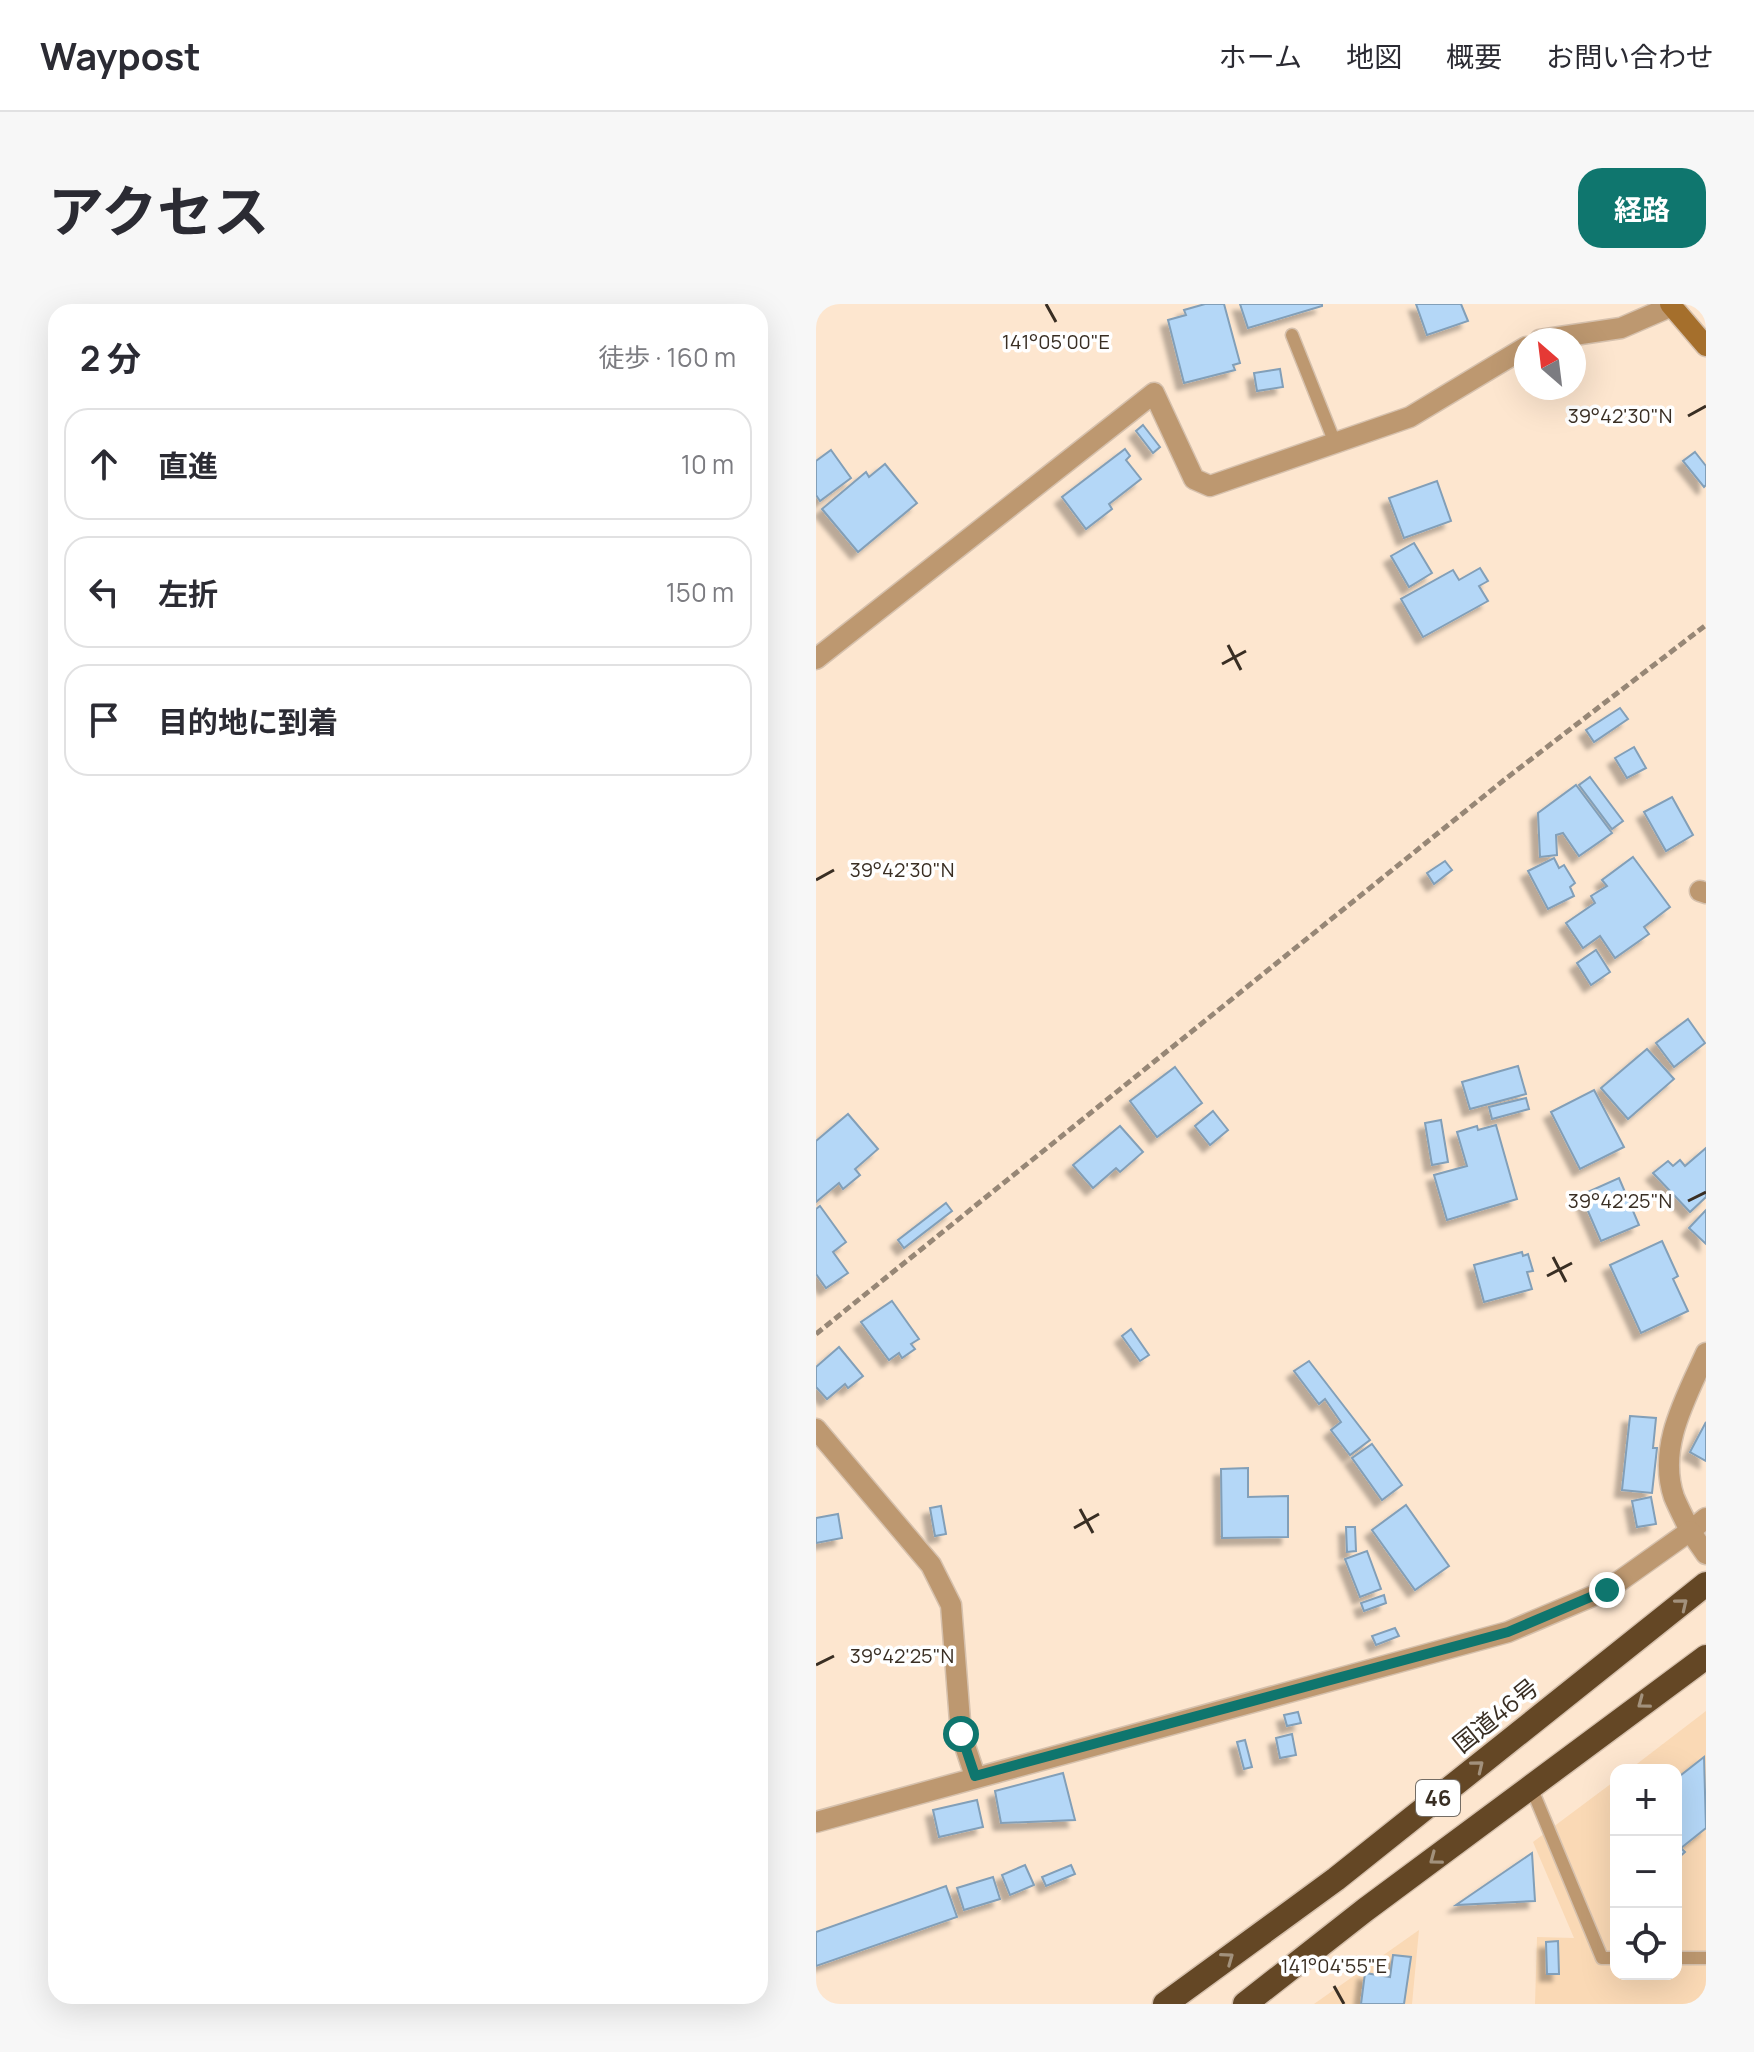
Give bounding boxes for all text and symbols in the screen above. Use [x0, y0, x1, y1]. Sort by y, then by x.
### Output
text: Waypost [40, 29, 201, 81]
text: ホーム [1219, 37, 1302, 75]
text: 地図 [1346, 37, 1402, 75]
text: 概要 [1446, 37, 1502, 75]
text: お問い合わせ [1546, 37, 1714, 75]
button: 経路 [1578, 168, 1706, 248]
text: アクセス [48, 172, 269, 249]
text: 141°05'00"E [1002, 328, 1110, 355]
north arrow [1514, 328, 1586, 400]
text: 2 分 [80, 335, 141, 381]
text: 徒歩 · 160 m [598, 339, 736, 375]
text: 39°42'30"N [1568, 402, 1672, 429]
icon: ahead [82, 442, 126, 486]
text: 直進 [158, 445, 218, 486]
text: 10 m [681, 446, 734, 482]
icon: left [82, 570, 126, 614]
text: 左折 [158, 573, 218, 614]
text: 150 m [666, 574, 734, 610]
icon: arrive [82, 698, 126, 742]
text: 目的地に到着 [158, 701, 338, 742]
text: 39°42'30"N [850, 856, 954, 883]
text: 39°42'25"N [1568, 1187, 1672, 1214]
route end [1589, 1572, 1625, 1608]
one-way arrow [1673, 1599, 1688, 1613]
text: 39°42'25"N [850, 1642, 954, 1669]
street label: 国道46号 [1445, 1670, 1545, 1759]
one-way arrow [1638, 1694, 1652, 1708]
route start [943, 1716, 979, 1752]
one-way arrow [1469, 1761, 1484, 1775]
map controls [1610, 1764, 1682, 1980]
button: + [1610, 1764, 1682, 1836]
road number: 46 [1416, 1780, 1460, 1816]
button: − [1610, 1836, 1682, 1908]
one-way arrow [1429, 1849, 1444, 1863]
button: locate [1610, 1908, 1682, 1980]
text: 141°04'55"E [1281, 1952, 1387, 1979]
one-way arrow [1219, 1953, 1233, 1968]

